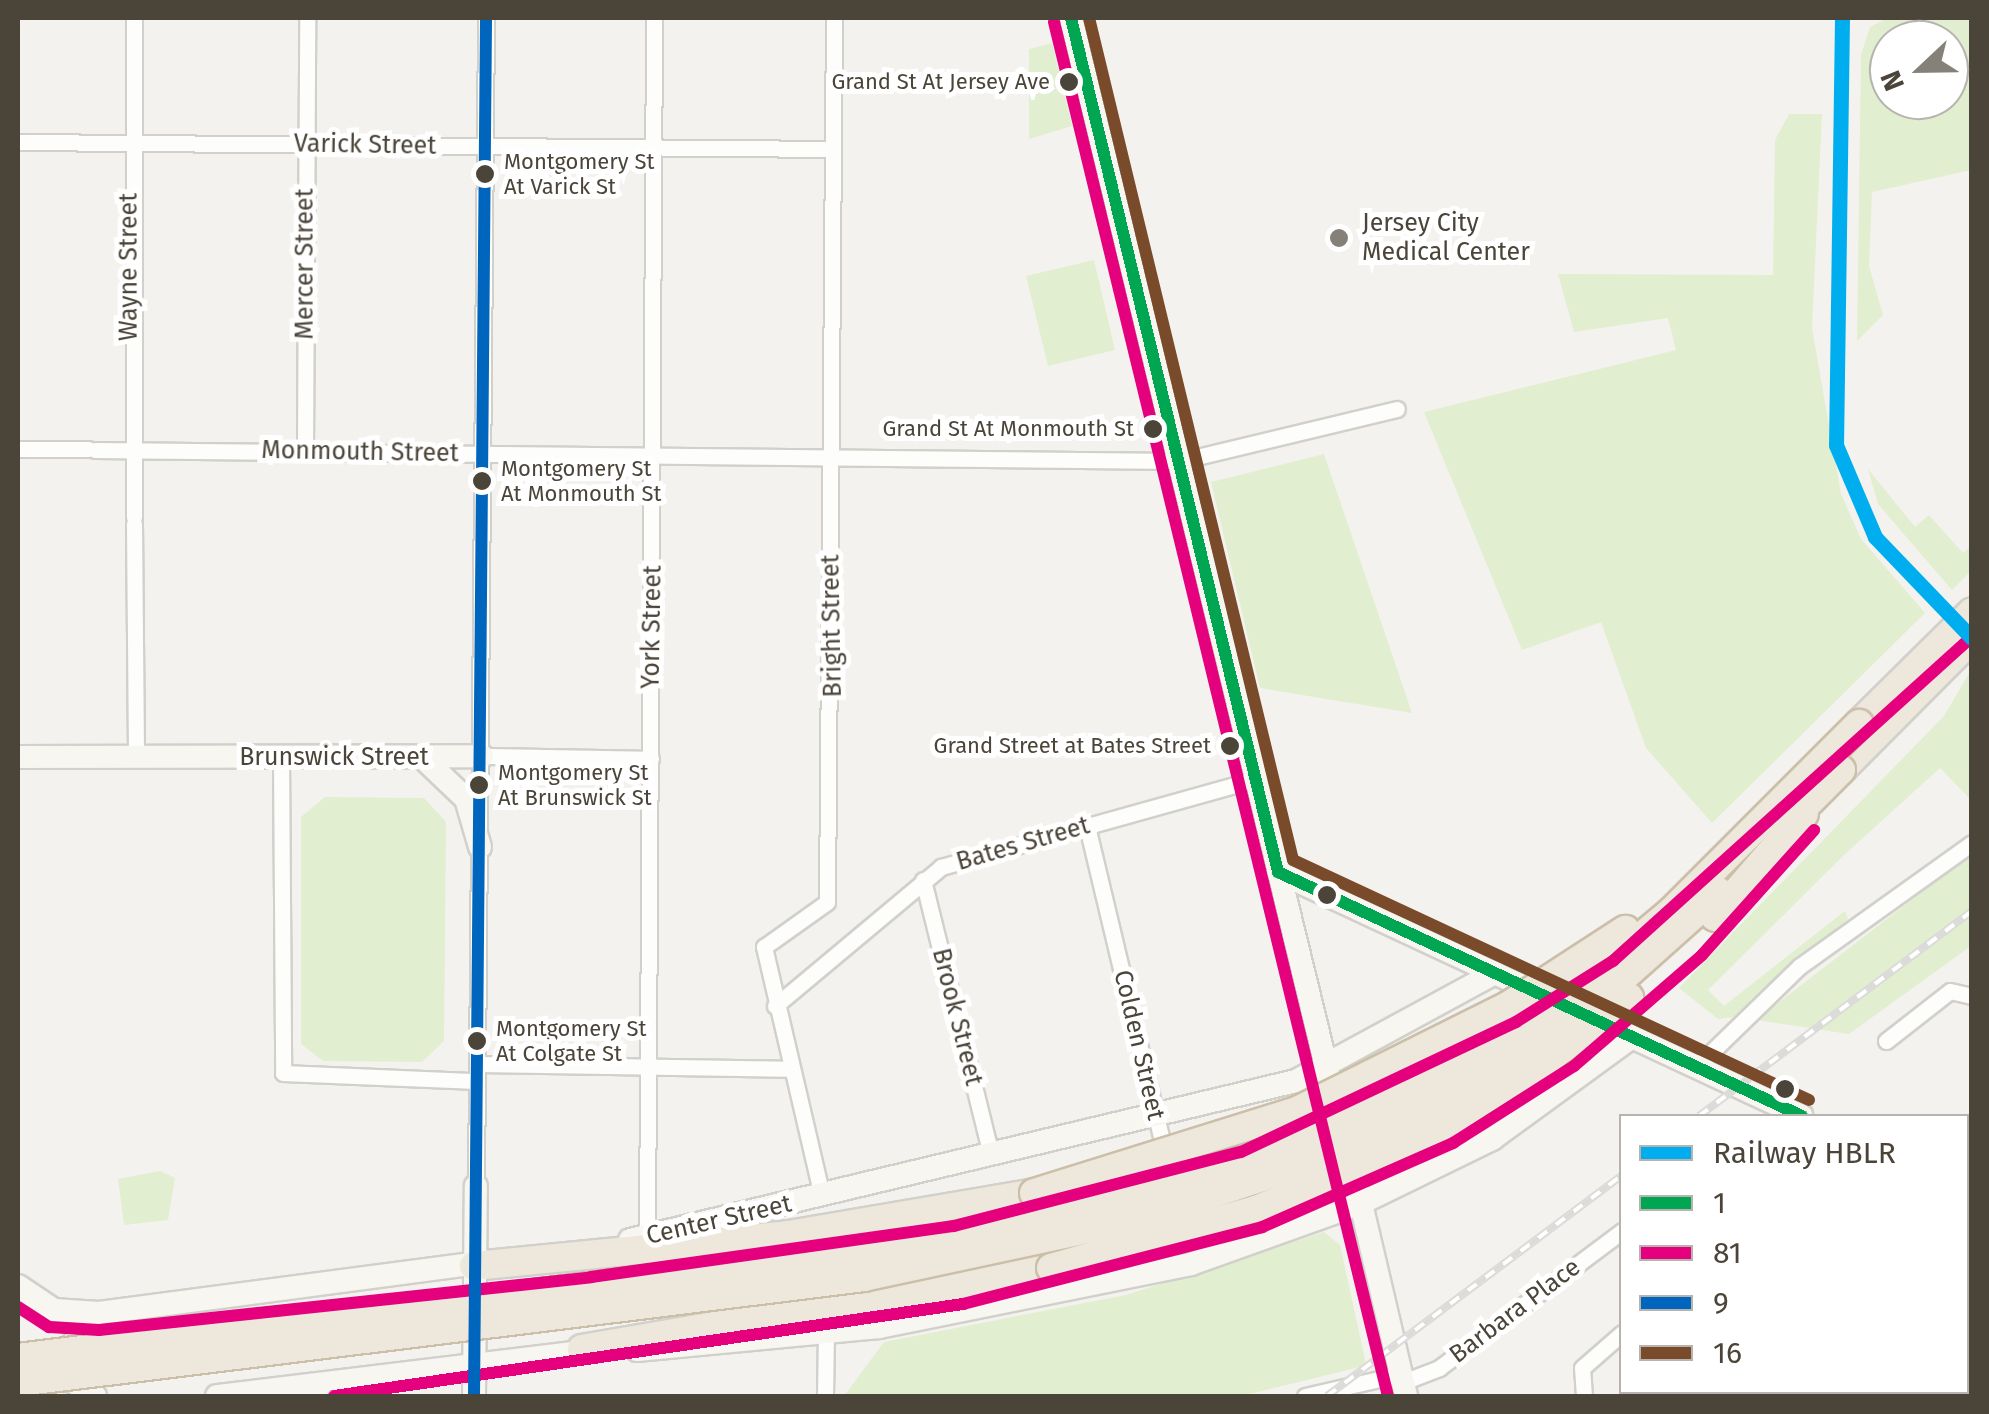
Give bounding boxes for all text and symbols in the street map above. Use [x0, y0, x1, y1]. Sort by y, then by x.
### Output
north arrow [1869, 20, 1969, 120]
text: N [1874, 66, 1911, 95]
place label: Grand St At Jersey Ave [831, 69, 1050, 95]
marker: Grand St At Jersey Ave [1059, 72, 1079, 92]
street label: Varick Street [294, 129, 436, 161]
place label: Montgomery St At Varick St [504, 148, 654, 200]
marker: Montgomery St At Varick St [475, 164, 495, 184]
street label: Mercer Street [290, 188, 320, 340]
street label: Wayne Street [114, 193, 144, 341]
place label: Jersey City Medical Center [1362, 209, 1530, 268]
marker: Jersey City Medical Center [1326, 225, 1352, 251]
place label: Grand St At Monmouth St [882, 416, 1134, 442]
marker: Grand St At Monmouth St [1143, 419, 1163, 439]
street label: Monmouth Street [261, 435, 459, 469]
place label: Montgomery St At Monmouth St [501, 455, 661, 506]
marker: Montgomery St At Monmouth St [472, 471, 492, 491]
street label: Bright Street [816, 554, 848, 698]
street label: York Street [636, 565, 668, 689]
place label: Grand Street at Bates Street [934, 733, 1211, 759]
marker: Grand Street at Bates Street [1220, 736, 1240, 756]
street label: Brunswick Street [239, 742, 429, 772]
place label: Montgomery St At Brunswick St [498, 759, 652, 810]
marker: Montgomery St At Brunswick St [469, 775, 489, 795]
street label: Bates Street [953, 811, 1093, 877]
unlabelled marker [1317, 885, 1337, 905]
street label: Brook Street [925, 945, 989, 1089]
street label: Colden Street [1107, 967, 1171, 1123]
place label: Montgomery St At Colgate St [496, 1015, 646, 1066]
marker: Montgomery St At Colgate St [467, 1031, 487, 1051]
unlabelled marker [1775, 1079, 1795, 1099]
legend [1619, 1114, 1969, 1394]
text: Railway HBLR [1713, 1135, 1896, 1171]
text: 1 [1713, 1185, 1726, 1221]
street label: Center Street [643, 1189, 795, 1251]
text: 81 [1713, 1235, 1742, 1271]
street label: Barbara Place [1444, 1252, 1586, 1370]
text: 9 [1713, 1285, 1729, 1321]
text: 16 [1713, 1335, 1742, 1371]

